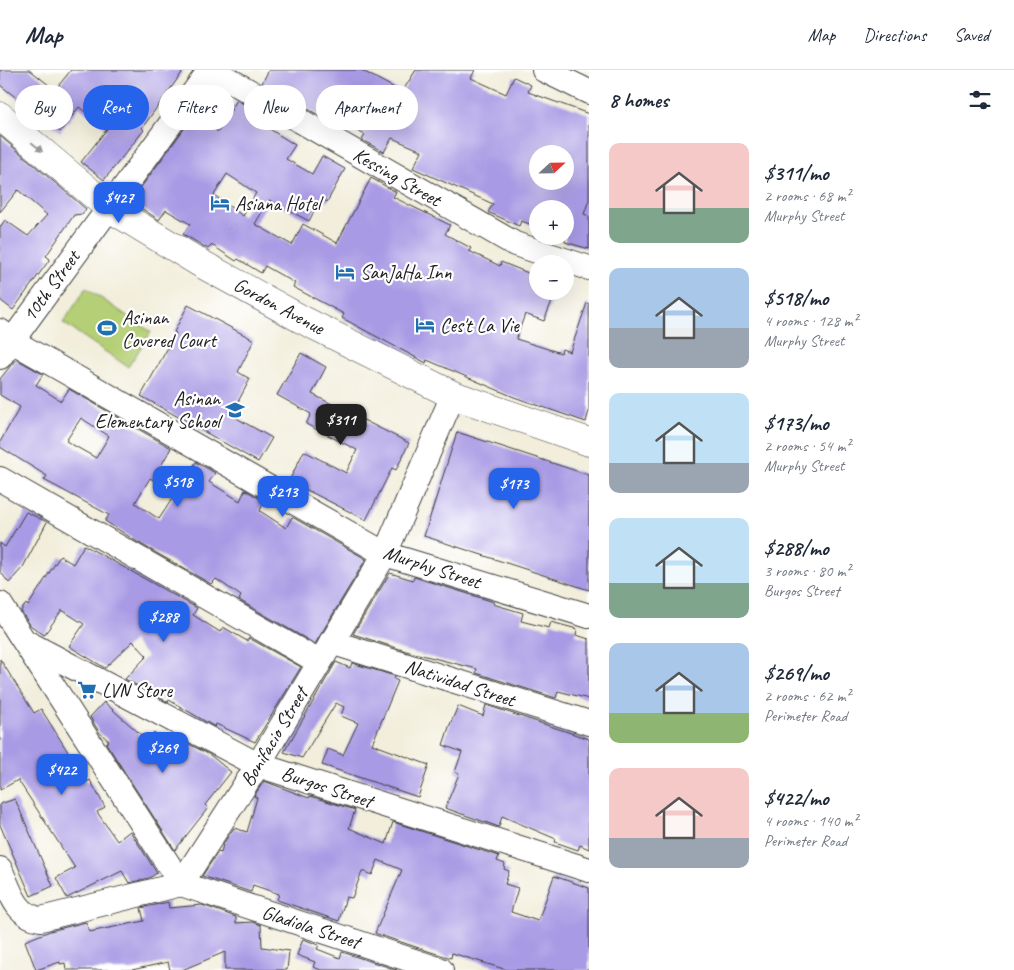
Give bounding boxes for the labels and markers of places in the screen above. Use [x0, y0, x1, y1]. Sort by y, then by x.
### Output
pin: $427 [89, 182, 149, 224]
place label: Asiana Hotel [235, 191, 324, 216]
hotel icon: Asiana Hotel [209, 192, 231, 214]
place label: SanJaHa Inn [360, 260, 453, 285]
hotel icon: SanJaHa Inn [334, 261, 356, 283]
place label: Asinan Covered Court [122, 305, 218, 353]
place label: Ces't La Vie [440, 313, 520, 338]
hotel icon: Ces't La Vie [414, 314, 436, 336]
sports icon: Asinan Covered Court [96, 317, 118, 339]
place label: Asinan Elementary School [95, 386, 224, 434]
school or university icon: Asinan Elementary School [224, 399, 246, 421]
pin: $311 [311, 404, 371, 446]
pin: $518 [148, 466, 208, 508]
pin: $173 [484, 468, 544, 510]
pin: $213 [253, 476, 313, 518]
pin: $288 [134, 600, 194, 643]
place label: LVN Store [102, 678, 173, 703]
supermarket icon: LVN Store [76, 679, 98, 701]
pin: $269 [133, 732, 193, 774]
pin: $422 [32, 754, 92, 796]

